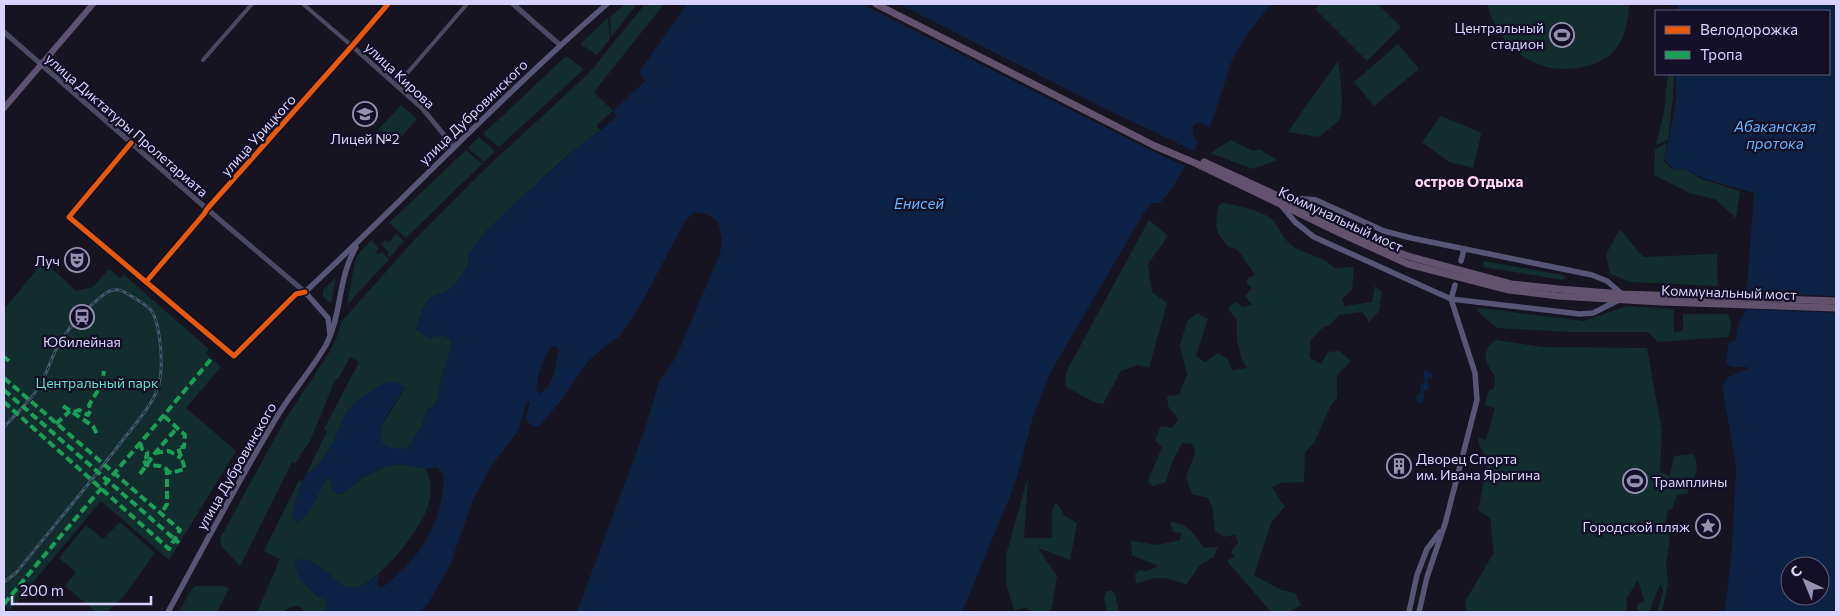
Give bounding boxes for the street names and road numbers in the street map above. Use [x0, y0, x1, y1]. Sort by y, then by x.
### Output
street label: улица Кирова [361, 38, 439, 112]
street label: улица Диктатуры Пролетариата [42, 50, 212, 200]
street label: улица Дубровинского [415, 56, 531, 168]
street label: улица Урицкого [217, 91, 299, 179]
street label: Коммунальный мост [1276, 183, 1406, 256]
street label: Коммунальный мост [1661, 281, 1797, 303]
street label: улица Дубровинского [193, 399, 279, 533]

